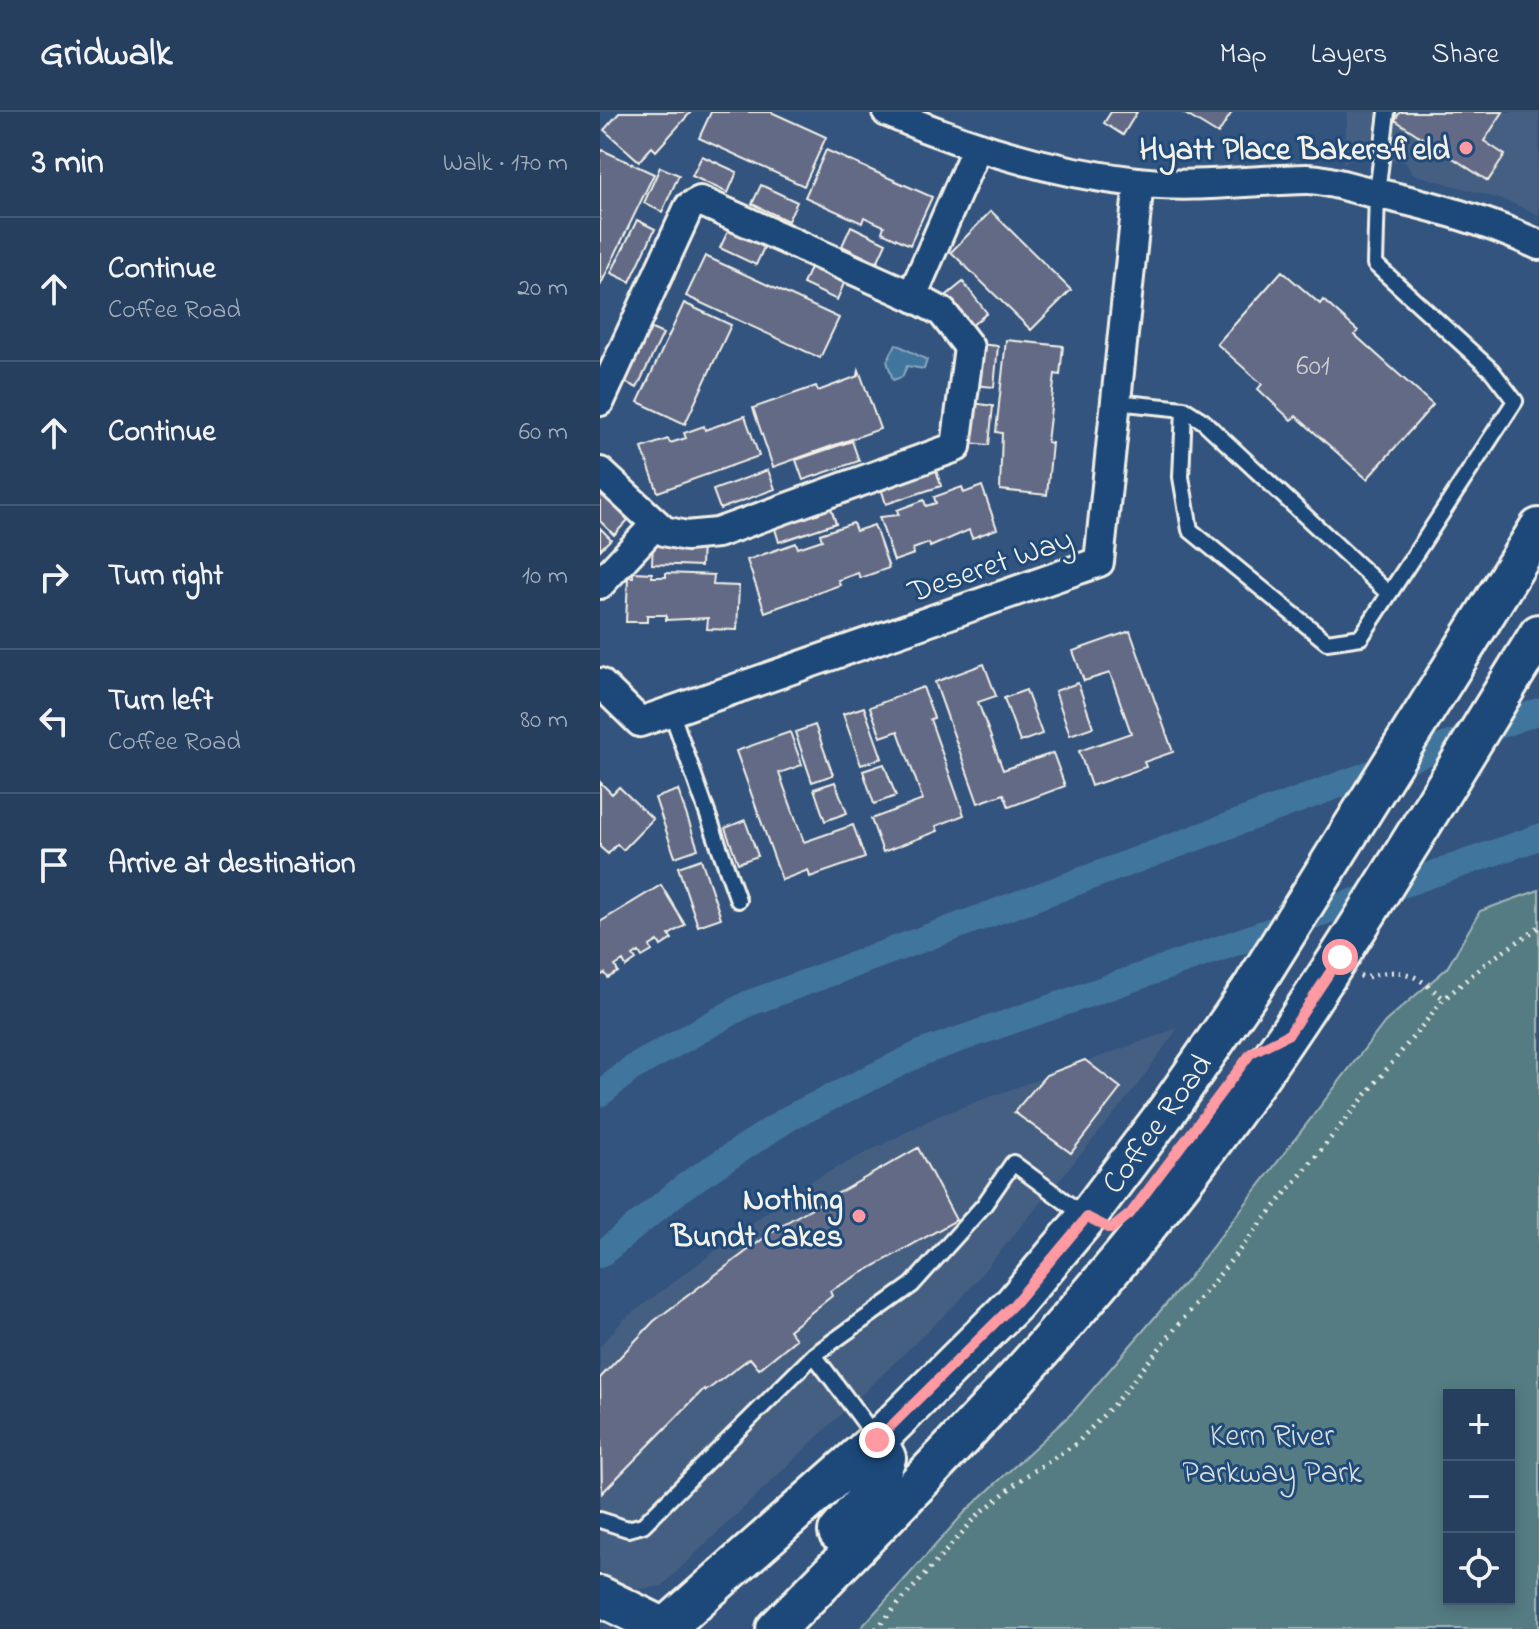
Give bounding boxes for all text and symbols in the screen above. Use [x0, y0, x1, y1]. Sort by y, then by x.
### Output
text: Gridwalk [40, 27, 172, 83]
text: Map [1219, 35, 1267, 76]
text: Layers [1311, 35, 1387, 76]
text: Share [1431, 35, 1499, 76]
place label: Hyatt Place Bakersfield [1139, 128, 1450, 176]
text: 3 min [32, 139, 104, 189]
marker: Hyatt Place Bakersfield [1457, 139, 1475, 157]
text: Walk · 170 m [443, 145, 568, 183]
text: Continue [108, 248, 216, 292]
icon: ahead [32, 267, 76, 311]
text: 20 m [517, 270, 568, 308]
text: Coffee Road [108, 292, 241, 330]
house number: 601 [1296, 347, 1330, 388]
icon: ahead [32, 411, 76, 455]
text: Continue [108, 411, 216, 455]
text: 60 m [519, 414, 568, 452]
street label: Deseret Way [902, 517, 1080, 618]
icon: right [32, 555, 76, 599]
text: Turn right [108, 555, 223, 599]
text: 10 m [522, 558, 568, 596]
text: Turn left [108, 680, 213, 724]
icon: left [32, 699, 76, 743]
text: 80 m [520, 702, 568, 740]
text: Coffee Road [108, 724, 241, 762]
icon: arrive [32, 843, 76, 887]
text: Arrive at destination [108, 843, 356, 887]
route start [1322, 939, 1358, 975]
street label: Coffee Road [1092, 1045, 1226, 1205]
place label: Nothing Bundt Cakes [669, 1178, 843, 1262]
marker: Nothing Bundt Cakes [850, 1207, 868, 1225]
map controls [1443, 1389, 1515, 1605]
button: + [1443, 1389, 1515, 1461]
park label: Kern River Parkway Park [1182, 1414, 1363, 1498]
route end [859, 1422, 895, 1458]
button: − [1443, 1461, 1515, 1533]
button: locate [1443, 1533, 1515, 1605]

